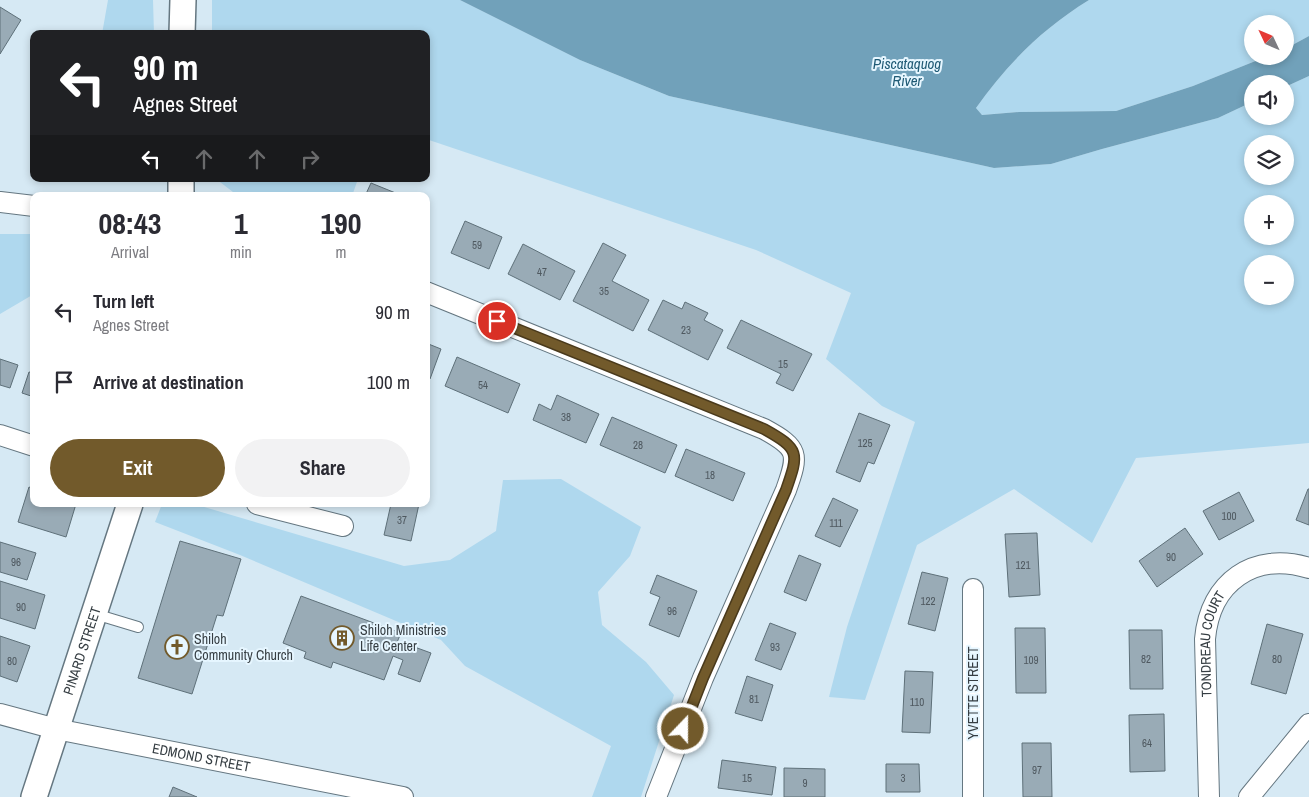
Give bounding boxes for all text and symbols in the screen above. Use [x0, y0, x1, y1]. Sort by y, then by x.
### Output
north arrow [1244, 15, 1294, 65]
map controls [1244, 15, 1294, 305]
text: 90 m [133, 44, 198, 91]
icon: left [50, 50, 115, 115]
water label: Piscataquog River [873, 53, 941, 91]
button: sound [1244, 75, 1294, 125]
text: Agnes Street [133, 89, 237, 119]
button: layers [1244, 135, 1294, 185]
icon: left [137, 145, 165, 173]
icon: ahead [190, 145, 218, 173]
icon: ahead [243, 145, 271, 173]
icon: right [296, 145, 324, 173]
button: + [1244, 195, 1294, 245]
text: 08:43 [99, 203, 161, 243]
text: 1 [234, 203, 248, 243]
text: 190 [320, 203, 361, 243]
house number: 59 [472, 238, 482, 252]
text: Arrival [111, 241, 149, 263]
text: min [230, 241, 252, 263]
text: m [335, 241, 346, 263]
button: − [1244, 255, 1294, 305]
house number: 47 [537, 265, 547, 279]
house number: 35 [599, 284, 609, 298]
text: Turn left [93, 288, 154, 314]
icon: left [50, 298, 78, 326]
text: 90 m [375, 299, 410, 325]
pin [476, 300, 518, 342]
icon: arrive [483, 307, 511, 335]
text: Agnes Street [93, 314, 169, 336]
house number: 23 [681, 323, 691, 337]
house number: 15 [778, 357, 788, 371]
icon: arrive [50, 368, 78, 396]
text: Arrive at destination [93, 369, 244, 395]
text: 100 m [367, 369, 410, 395]
house number: 54 [478, 378, 488, 392]
house number: 38 [561, 410, 571, 424]
house number: 125 [857, 436, 873, 450]
house number: 28 [633, 438, 643, 452]
button: Exit [50, 439, 225, 497]
button: Share [235, 439, 410, 497]
house number: 18 [705, 468, 715, 482]
house number: 100 [1221, 509, 1237, 523]
house number: 37 [397, 513, 407, 527]
house number: 111 [829, 516, 843, 530]
house number: 90 [1166, 550, 1176, 564]
house number: 96 [11, 555, 21, 569]
house number: 121 [1015, 558, 1031, 572]
street label: TONDREAU COURT [1196, 587, 1229, 697]
house number: 122 [920, 594, 936, 608]
house number: 90 [16, 600, 26, 614]
street label: PINARD STREET [59, 604, 105, 697]
house number: 96 [667, 604, 677, 618]
place label: Shiloh Ministries Life Center [360, 621, 446, 655]
building icon: Shiloh Ministries Life Center [329, 625, 355, 651]
place label: Shiloh Community Church [194, 630, 293, 664]
church icon: Shiloh Community Church [164, 634, 190, 660]
house number: 93 [770, 640, 780, 654]
street label: YVETTE STREET [964, 646, 982, 740]
house number: 82 [1141, 652, 1151, 666]
house number: 80 [1272, 652, 1282, 666]
house number: 109 [1023, 653, 1039, 667]
house number: 80 [7, 654, 17, 668]
house number: 81 [749, 692, 759, 706]
house number: 110 [910, 695, 924, 709]
position arrow [656, 702, 708, 754]
house number: 64 [1142, 736, 1152, 750]
street label: EDMOND STREET [151, 739, 252, 776]
house number: 97 [1032, 763, 1042, 777]
house number: 15 [742, 771, 752, 785]
house number: 3 [900, 771, 906, 785]
house number: 9 [802, 776, 808, 790]

